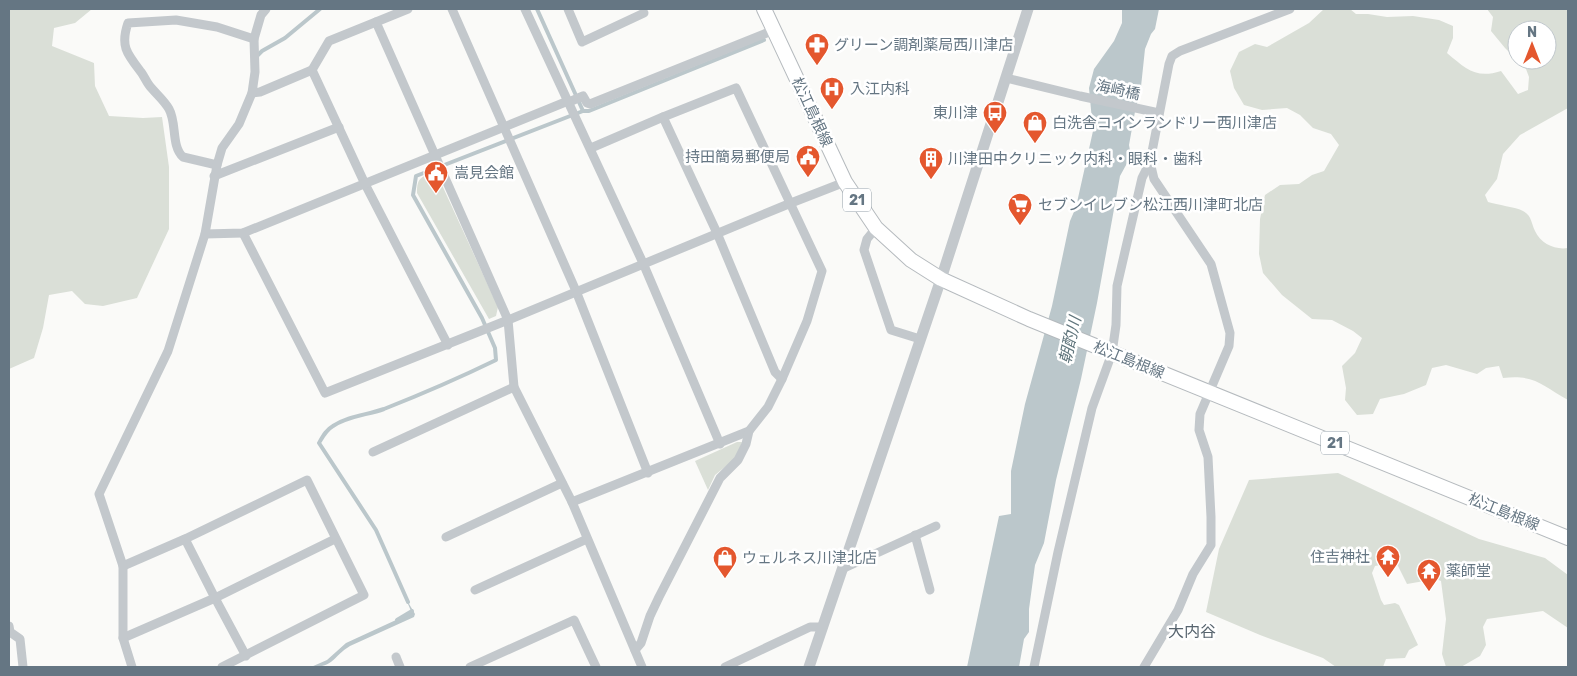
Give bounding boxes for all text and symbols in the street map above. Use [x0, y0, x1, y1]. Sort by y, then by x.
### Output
north arrow [1507, 20, 1557, 70]
text: N [1527, 24, 1537, 41]
pharmacy icon: グリーン調剤薬局西川津店 [804, 32, 830, 66]
place label: グリーン調剤薬局西川津店 [834, 36, 1013, 54]
street label: 松江島根線 [788, 74, 836, 150]
hospital icon: 入江内科 [819, 76, 845, 110]
street label: 海崎橋 [1094, 77, 1142, 103]
place label: 入江内科 [850, 80, 910, 98]
bus stop icon: 東川津 [982, 100, 1008, 134]
place label: 東川津 [933, 104, 978, 122]
shop icon: 白洗舎コインランドリー西川津店 [1022, 110, 1048, 144]
place label: 白洗舎コインランドリー西川津店 [1052, 114, 1277, 132]
public building icon: 持田簡易郵便局 [795, 144, 821, 178]
building icon: 川津田中クリニック内科・眼科・歯科 [918, 146, 944, 180]
place label: 持田簡易郵便局 [685, 148, 790, 166]
place label: 川津田中クリニック内科・眼科・歯科 [948, 150, 1203, 168]
public building icon: 嵩見会館 [423, 160, 449, 194]
place label: 嵩見会館 [454, 164, 514, 182]
road number: 21 [843, 188, 871, 212]
supermarket icon: セブンイレブン松江西川津町北店 [1007, 192, 1033, 226]
place label: セブンイレブン松江西川津町北店 [1038, 196, 1263, 214]
water label: 朝酌川 [1055, 313, 1085, 366]
street label: 松江島根線 [1091, 338, 1167, 382]
road number: 21 [1321, 432, 1349, 454]
street label: 松江島根線 [1466, 490, 1542, 534]
temple icon: 住吉神社 [1375, 544, 1401, 578]
shop icon: ウェルネス川津北店 [712, 545, 738, 579]
place label: 住吉神社 [1310, 548, 1370, 566]
place label: ウェルネス川津北店 [742, 549, 877, 567]
temple icon: 薬師堂 [1416, 558, 1442, 592]
place label: 薬師堂 [1446, 562, 1491, 580]
district label: 大内谷 [1168, 622, 1216, 641]

